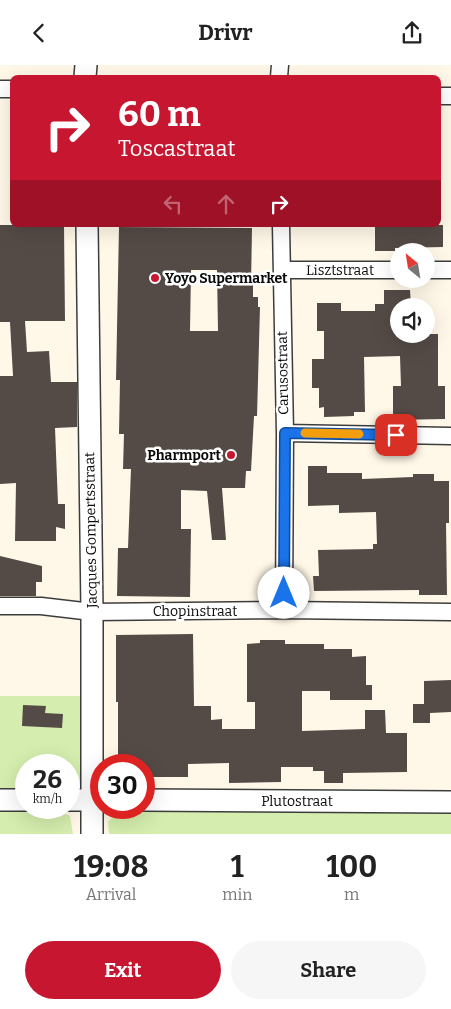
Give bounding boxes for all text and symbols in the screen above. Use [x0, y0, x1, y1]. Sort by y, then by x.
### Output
icon: back [25, 19, 53, 47]
text: Drivr [198, 19, 253, 46]
icon: share [398, 19, 426, 47]
text: 60 m [118, 93, 201, 135]
icon: right [35, 95, 100, 160]
text: Toscastraat [118, 135, 235, 162]
icon: left [159, 190, 187, 218]
icon: ahead [212, 190, 240, 218]
icon: right [265, 190, 293, 218]
north arrow [390, 243, 435, 287]
map controls [390, 243, 435, 343]
street label: Lisztstraat [306, 262, 374, 279]
place label: Yoyo Supermarket [165, 270, 288, 287]
marker: Yoyo Supermarket [149, 272, 161, 284]
button: sound [390, 298, 435, 343]
street label: Carusostraat [274, 331, 292, 415]
pin [375, 414, 417, 456]
icon: arrive [382, 421, 410, 449]
place label: Pharmport [147, 447, 221, 464]
marker: Pharmport [225, 449, 237, 461]
street label: Jacques Gompertsstraat [81, 452, 101, 609]
position arrow [257, 566, 309, 618]
street label: Chopinstraat [153, 603, 237, 620]
speed limit sign: 30 [90, 754, 155, 819]
text: 26 [33, 765, 62, 795]
text: km/h [33, 792, 62, 806]
street label: Plutostraat [261, 793, 333, 810]
text: 19:08 [74, 849, 149, 885]
text: 1 [231, 849, 244, 885]
text: 100 [326, 849, 377, 885]
text: Arrival [86, 885, 136, 904]
text: min [222, 885, 252, 904]
text: m [344, 885, 359, 904]
button: Exit [25, 941, 221, 999]
button: Share [231, 941, 426, 999]

